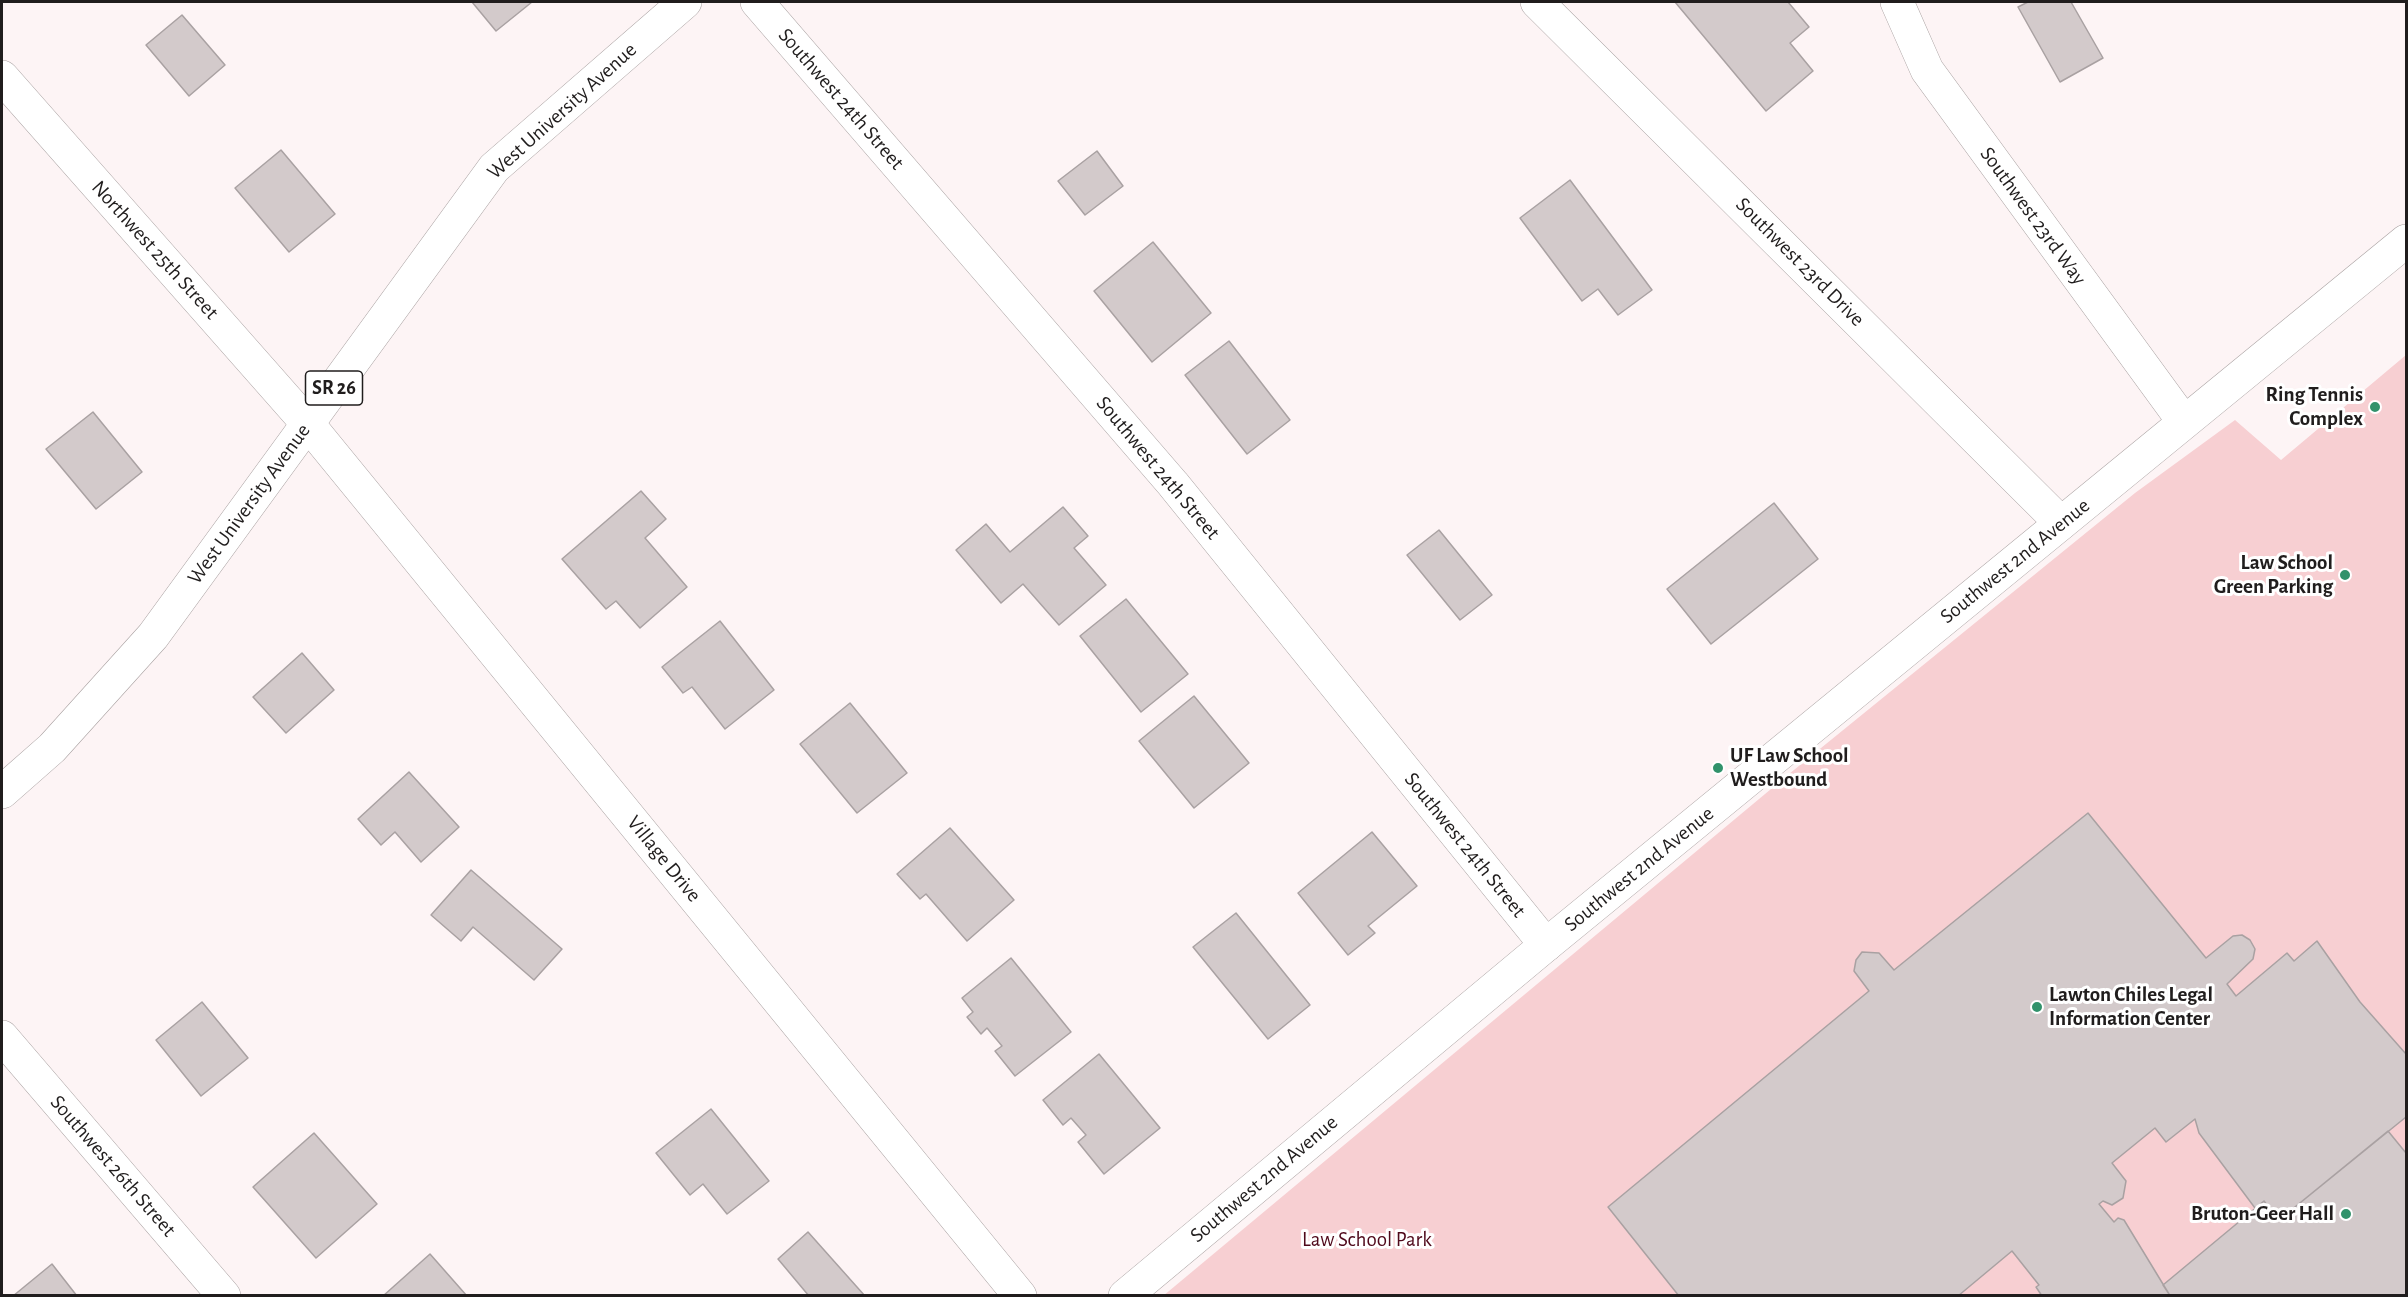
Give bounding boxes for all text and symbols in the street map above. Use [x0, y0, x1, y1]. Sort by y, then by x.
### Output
street label: Southwest 24th Street [773, 23, 909, 175]
street label: West University Avenue [482, 37, 642, 185]
street label: Southwest 23rd Way [1974, 142, 2092, 290]
street label: Northwest 25th Street [86, 175, 224, 325]
street label: Southwest 23rd Drive [1730, 192, 1870, 332]
road number: SR 26 [306, 371, 362, 405]
place label: Ring Tennis Complex [2266, 382, 2363, 432]
street label: Southwest 24th Street [1091, 391, 1225, 545]
marker: Ring Tennis Complex [2368, 400, 2382, 414]
street label: West University Avenue [182, 419, 316, 589]
street label: Southwest 2nd Avenue [1935, 493, 2095, 629]
place label: Law School Green Parking [2214, 550, 2333, 600]
marker: Law School Green Parking [2338, 568, 2352, 582]
place label: UF Law School Westbound [1730, 743, 1849, 793]
marker: UF Law School Westbound [1711, 761, 1725, 775]
street label: Southwest 24th Street [1399, 767, 1531, 923]
street label: Southwest 2nd Avenue [1559, 801, 1719, 937]
street label: Village Drive [621, 811, 707, 907]
place label: Lawton Chiles Legal Information Center [2049, 982, 2213, 1032]
marker: Lawton Chiles Legal Information Center [2030, 1000, 2044, 1014]
street label: Southwest 26th Street [45, 1090, 181, 1242]
street label: Southwest 2nd Avenue [1185, 1110, 1343, 1248]
place label: Bruton-Geer Hall [2191, 1201, 2334, 1227]
marker: Bruton-Geer Hall [2339, 1207, 2353, 1221]
park label: Law School Park [1302, 1227, 1432, 1253]

